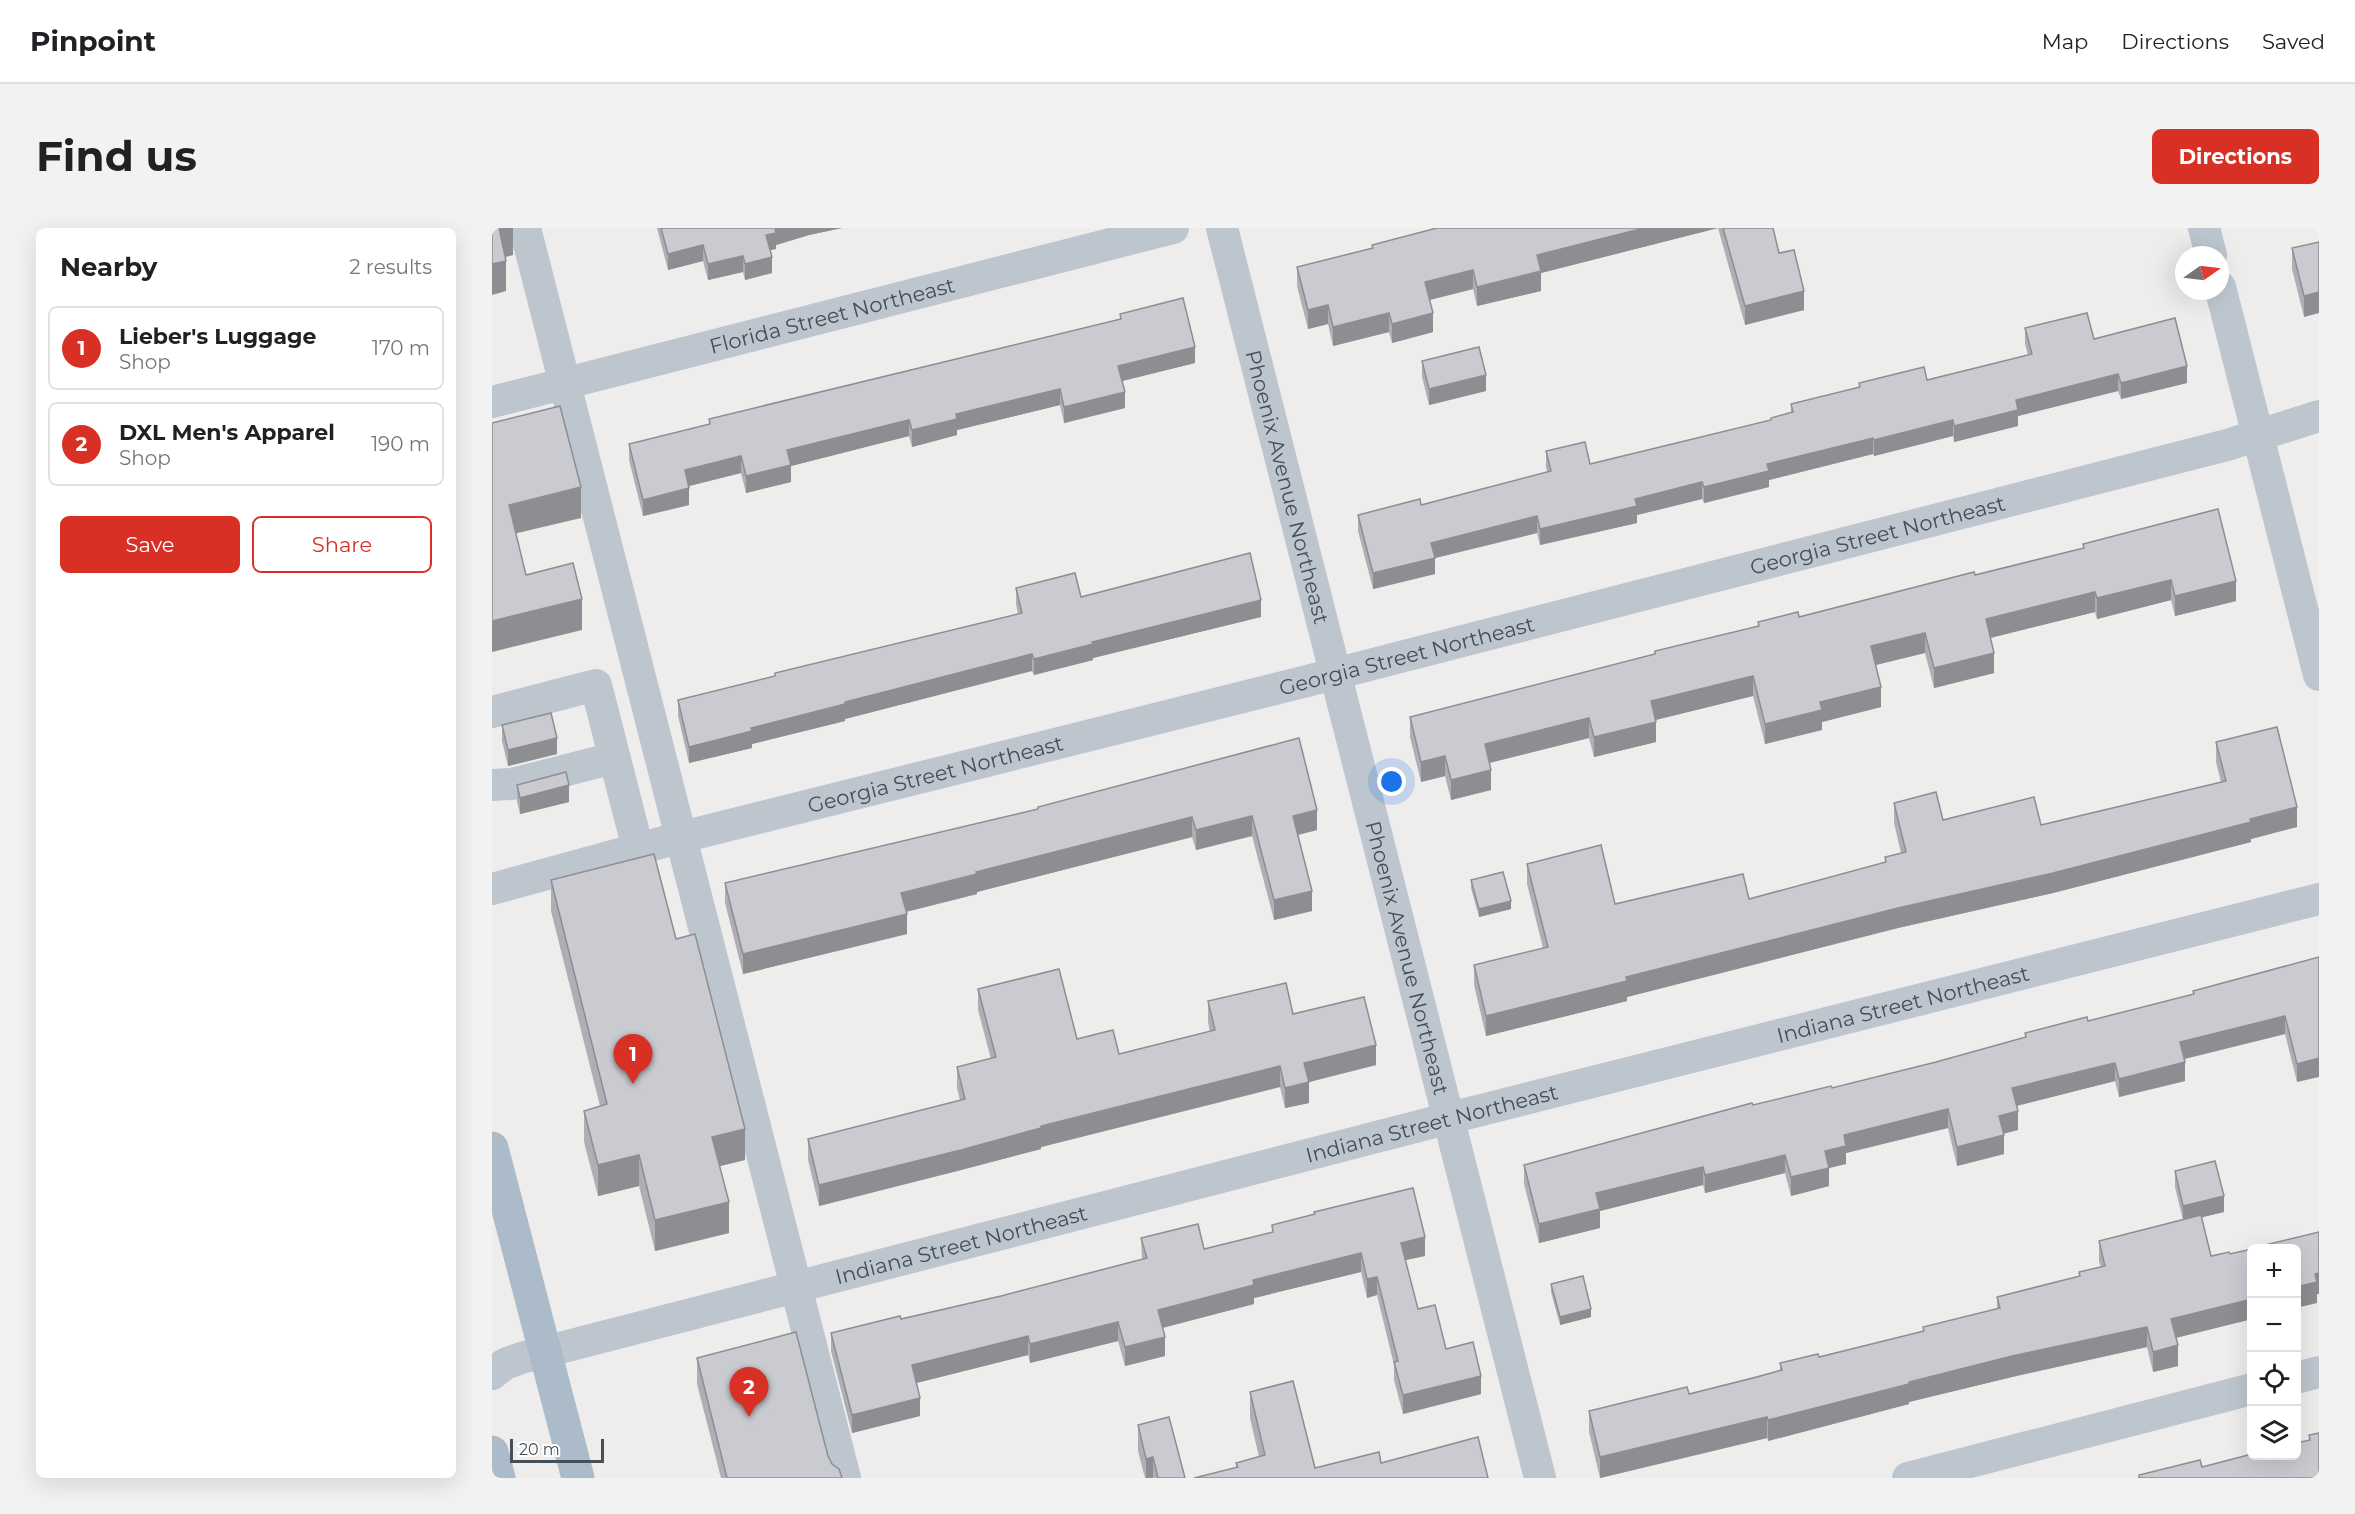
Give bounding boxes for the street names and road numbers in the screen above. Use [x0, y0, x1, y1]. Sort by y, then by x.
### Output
street label: Florida Street Northeast [707, 272, 957, 358]
street label: Phoenix Avenue Northeast [1241, 347, 1335, 626]
street label: Georgia Street Northeast [1747, 490, 2008, 579]
street label: Georgia Street Northeast [1276, 611, 1537, 700]
street label: Georgia Street Northeast [805, 730, 1066, 818]
street label: Phoenix Avenue Northeast [1361, 818, 1455, 1097]
street label: Indiana Street Northeast [1774, 960, 2032, 1048]
street label: Indiana Street Northeast [1303, 1079, 1560, 1167]
street label: Indiana Street Northeast [832, 1200, 1090, 1289]

